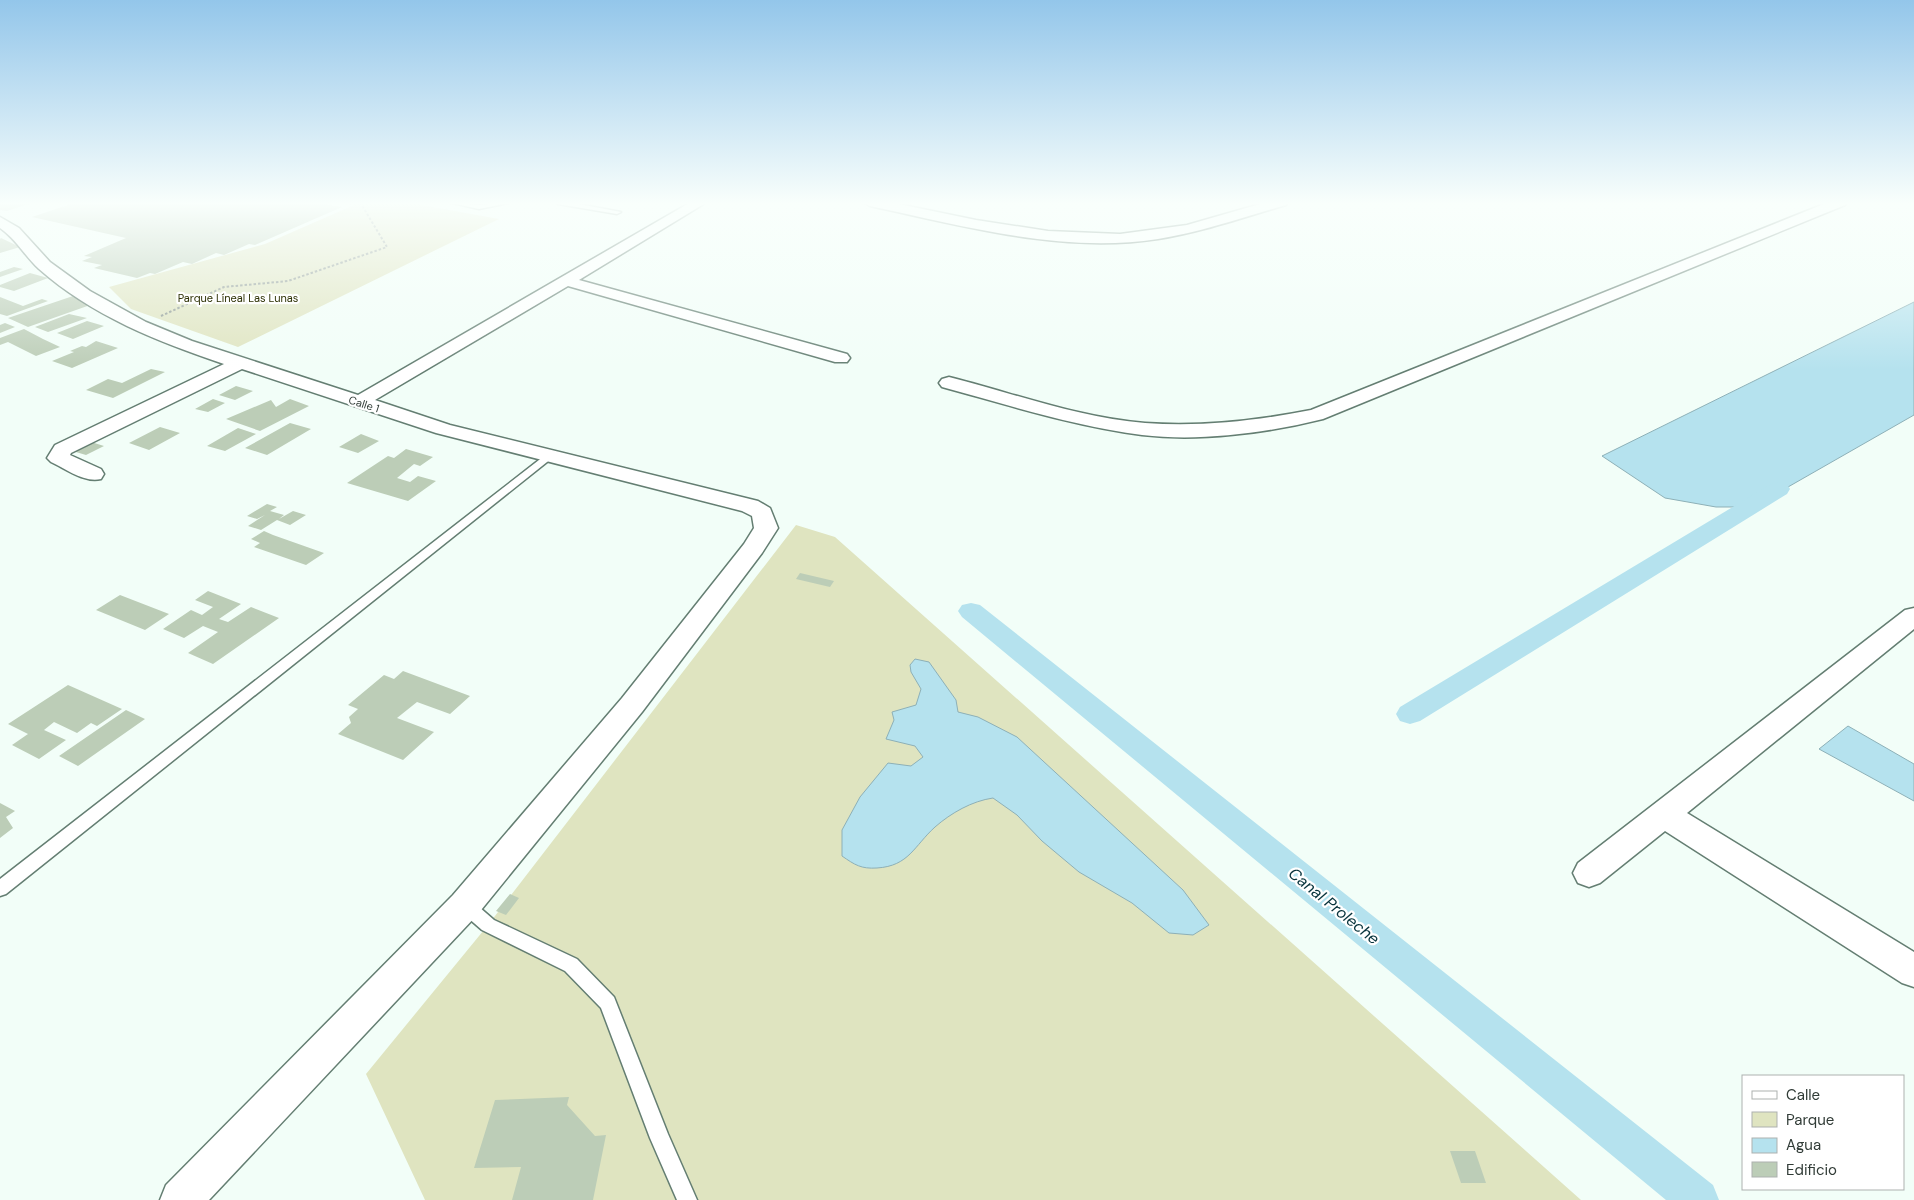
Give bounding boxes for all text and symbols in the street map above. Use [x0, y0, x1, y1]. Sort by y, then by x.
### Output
park label: Parque Líneal Las Lunas [178, 291, 298, 305]
street label: Calle 1 [347, 392, 381, 416]
water label: Canal Proleche [1284, 863, 1384, 949]
legend [1742, 1075, 1904, 1190]
text: Calle [1786, 1085, 1820, 1105]
text: Parque [1786, 1110, 1834, 1130]
text: Agua [1786, 1135, 1821, 1155]
text: Edificio [1786, 1160, 1837, 1180]

